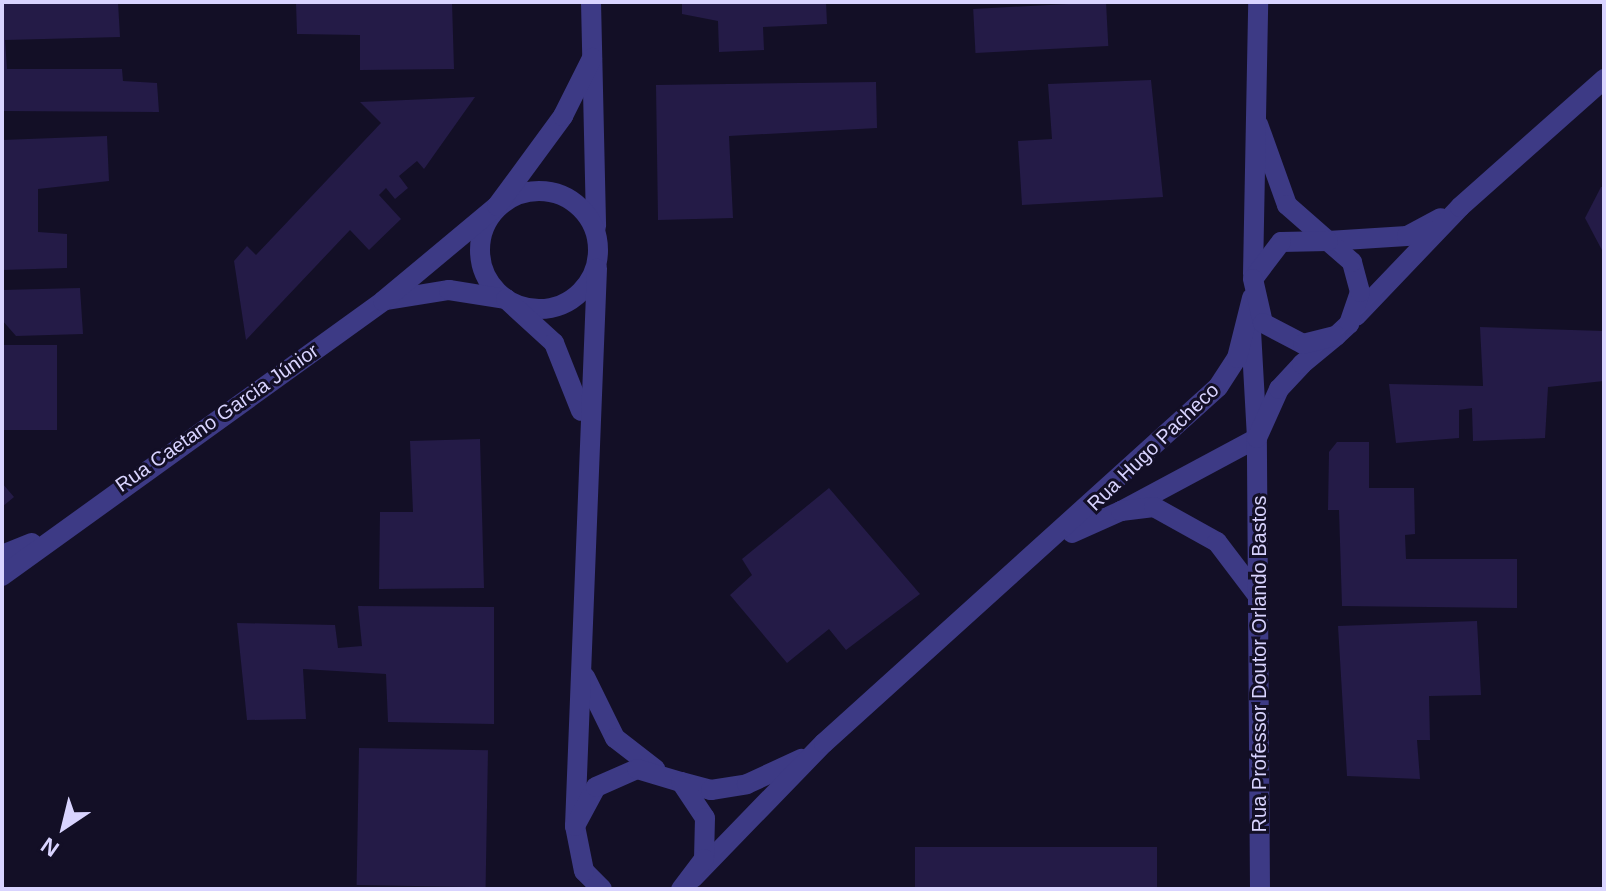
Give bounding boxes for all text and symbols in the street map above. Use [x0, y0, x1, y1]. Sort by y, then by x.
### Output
street label: Rua Caetano Garcia Júnior [111, 339, 323, 497]
street label: Rua Hugo Pacheco [1082, 378, 1224, 516]
street label: Rua Professor Doutor Orlando Bastos [1247, 496, 1271, 832]
north arrow [24, 787, 104, 867]
text: N [36, 832, 64, 862]

